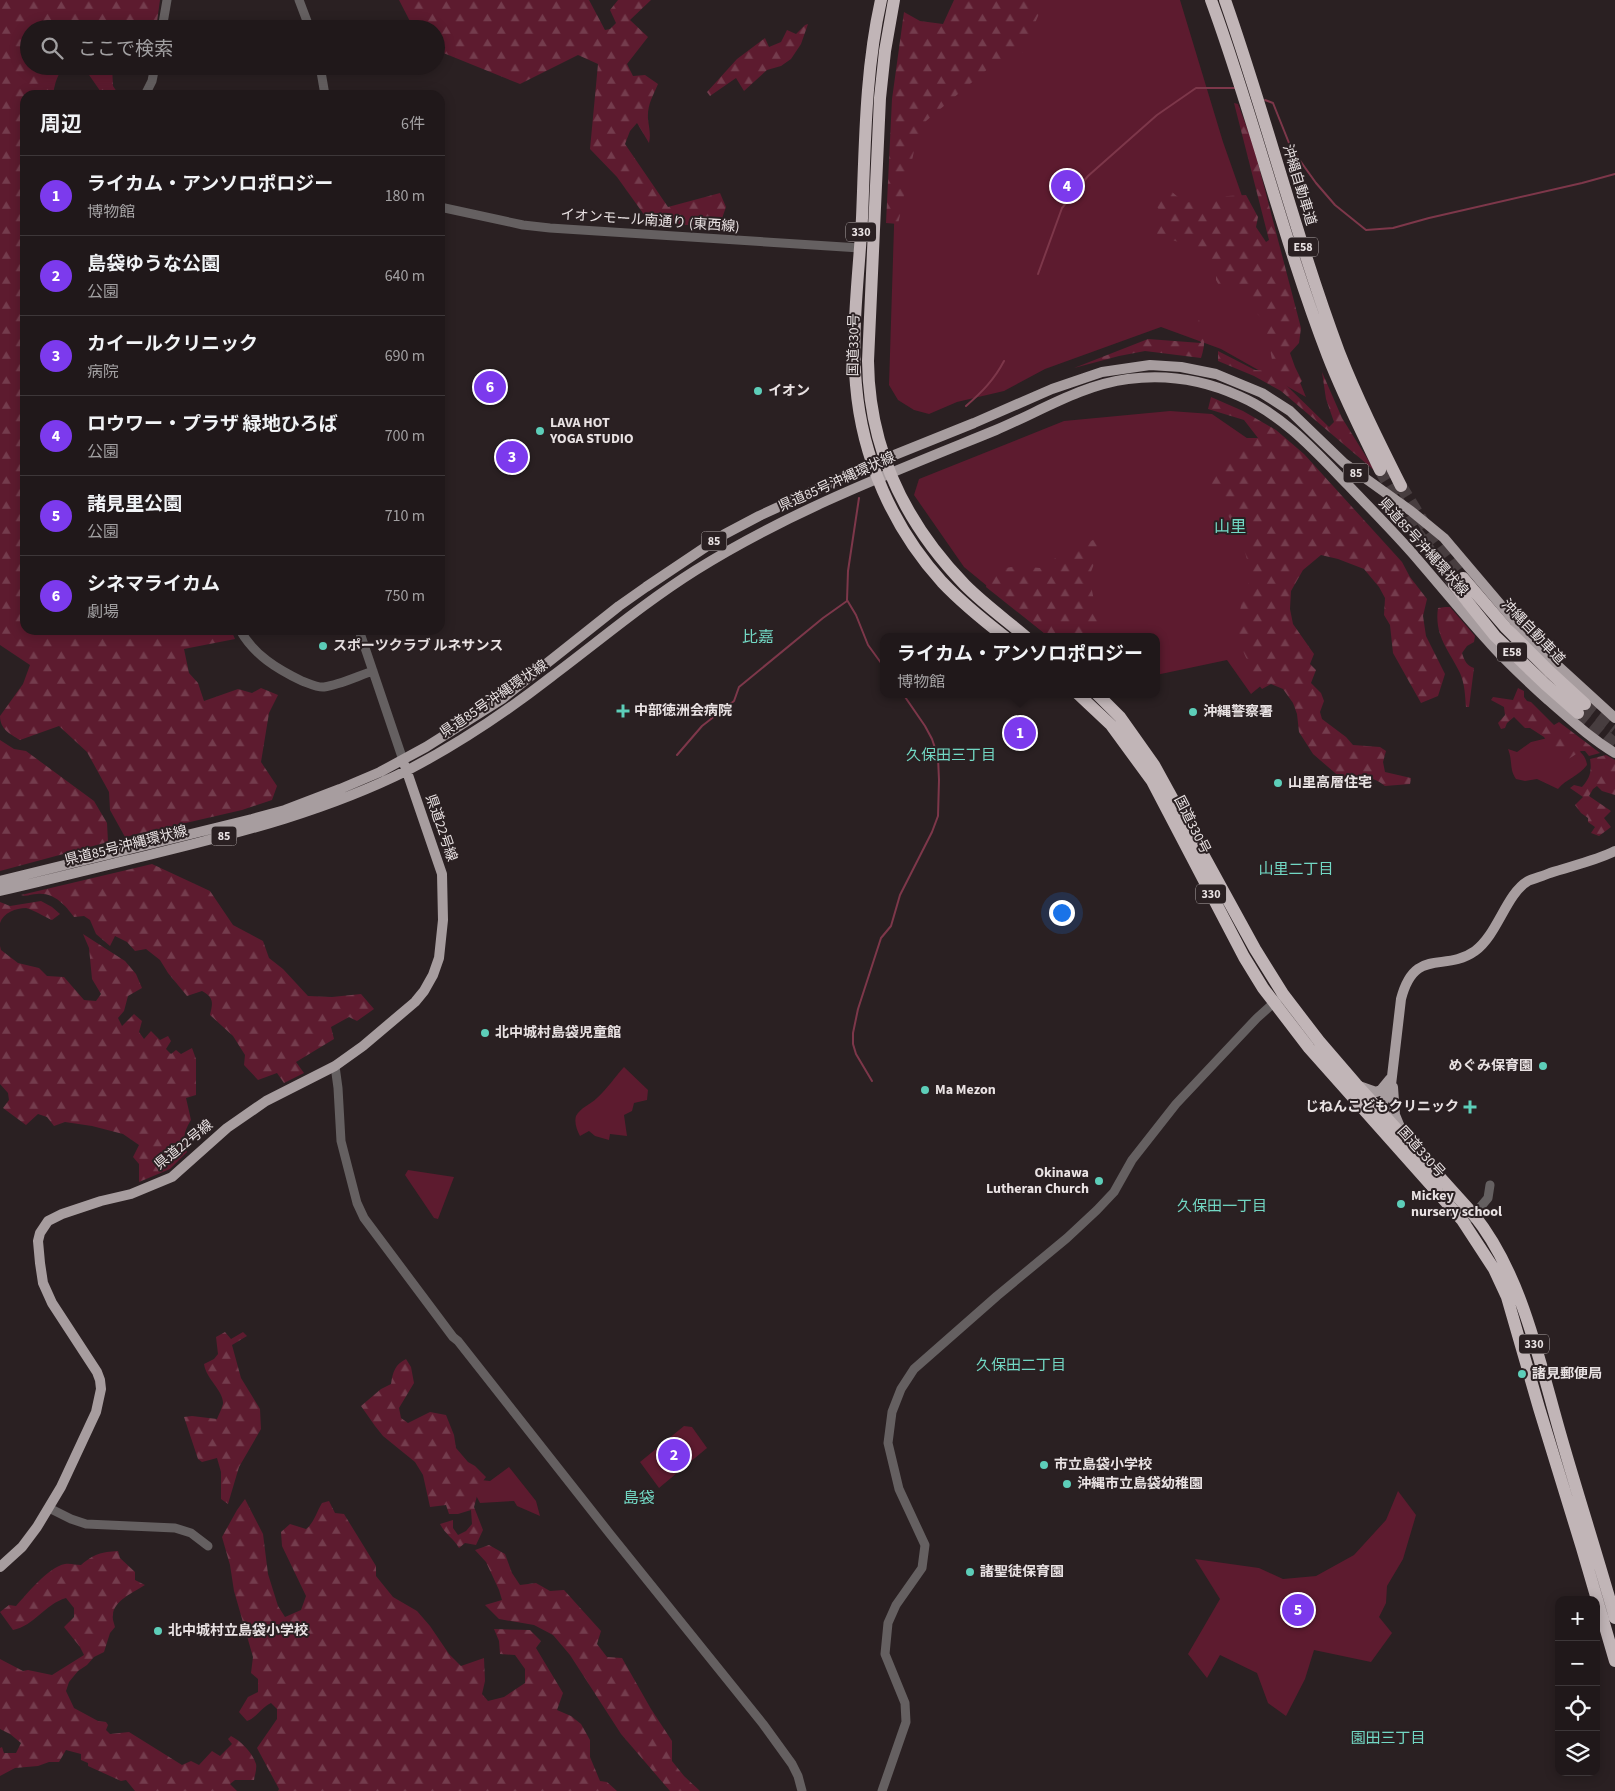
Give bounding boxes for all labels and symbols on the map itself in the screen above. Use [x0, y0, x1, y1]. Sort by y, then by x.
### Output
street label: 沖縄自動車道 [1277, 142, 1321, 228]
pin: 4 [1051, 167, 1083, 205]
street label: イオンモール南通り (東西線) [560, 205, 740, 237]
road number: 330 [846, 222, 876, 242]
road number: E58 [1288, 238, 1318, 256]
street label: 国道330号 [843, 313, 865, 377]
pin: 6 [474, 368, 506, 406]
place label: イオン [768, 381, 810, 401]
marker: イオン [752, 385, 764, 397]
place label: LAVA HOT YOGA STUDIO [549, 413, 634, 449]
marker: LAVA HOT YOGA STUDIO [534, 425, 546, 437]
pin: 3 [496, 438, 528, 476]
street label: 県道85号沖縄環状線 [775, 447, 899, 517]
road number: 85 [1344, 463, 1368, 482]
street label: 県道85号沖縄環状線 [1373, 494, 1473, 600]
district label: 山里 [1214, 516, 1246, 538]
road number: 85 [702, 532, 726, 550]
street label: 沖縄自動車道 [1497, 595, 1569, 669]
district label: 比嘉 [742, 626, 774, 648]
place label: スポーツクラブ ルネサンス [333, 636, 503, 656]
marker: スポーツクラブ ルネサンス [317, 640, 329, 652]
road number: E58 [1497, 642, 1527, 662]
street label: 県道85号沖縄環状線 [436, 656, 552, 742]
place label: 中部徳洲会病院 [634, 701, 732, 721]
place label: 沖縄警察署 [1203, 702, 1273, 722]
marker: 中部徳洲会病院 [616, 704, 630, 718]
marker: 沖縄警察署 [1187, 706, 1199, 718]
pin: 1 [1004, 714, 1036, 752]
district label: 久保田三丁目 [906, 745, 996, 766]
place label: 山里高層住宅 [1288, 773, 1372, 793]
marker: 山里高層住宅 [1272, 777, 1284, 789]
street label: 県道22号線 [420, 792, 462, 864]
street label: 国道330号 [1169, 792, 1215, 858]
street label: 県道85号沖縄環状線 [62, 821, 190, 871]
road number: 85 [212, 826, 236, 846]
district label: 山里二丁目 [1258, 859, 1334, 880]
road number: 330 [1196, 884, 1226, 904]
your location [1049, 900, 1075, 926]
place label: 北中城村島袋児童館 [495, 1023, 621, 1043]
marker: 北中城村島袋児童館 [479, 1027, 491, 1039]
place label: めぐみ保育園 [1449, 1056, 1533, 1076]
marker: めぐみ保育園 [1537, 1060, 1549, 1072]
place label: Ma Mezon [935, 1080, 996, 1100]
marker: Ma Mezon [919, 1084, 931, 1096]
place label: じねんこどもクリニック [1305, 1097, 1459, 1117]
marker: じねんこどもクリニック [1463, 1100, 1477, 1114]
street label: 県道22号線 [151, 1115, 217, 1175]
street label: 国道330号 [1393, 1122, 1449, 1182]
place label: Okinawa Lutheran Church [986, 1163, 1089, 1199]
marker: Okinawa Lutheran Church [1093, 1175, 1105, 1187]
place label: Mickey nursery school [1411, 1186, 1502, 1222]
district label: 久保田一丁目 [1177, 1196, 1267, 1217]
marker: Mickey nursery school [1395, 1198, 1407, 1210]
road number: 330 [1519, 1335, 1549, 1354]
district label: 久保田二丁目 [976, 1355, 1066, 1376]
place label: 諸見郵便局 [1532, 1364, 1602, 1384]
marker: 諸見郵便局 [1516, 1368, 1528, 1380]
pin: 2 [658, 1436, 690, 1474]
place label: 市立島袋小学校 [1054, 1455, 1152, 1475]
marker: 市立島袋小学校 [1038, 1459, 1050, 1471]
place label: 沖縄市立島袋幼稚園 [1077, 1474, 1203, 1494]
marker: 沖縄市立島袋幼稚園 [1061, 1478, 1073, 1490]
district label: 島袋 [623, 1487, 655, 1509]
place label: 諸聖徒保育園 [980, 1562, 1064, 1582]
marker: 諸聖徒保育園 [964, 1566, 976, 1578]
pin: 5 [1282, 1591, 1314, 1629]
place label: 北中城村立島袋小学校 [168, 1621, 308, 1641]
marker: 北中城村立島袋小学校 [152, 1625, 164, 1637]
district label: 園田三丁目 [1350, 1728, 1426, 1749]

